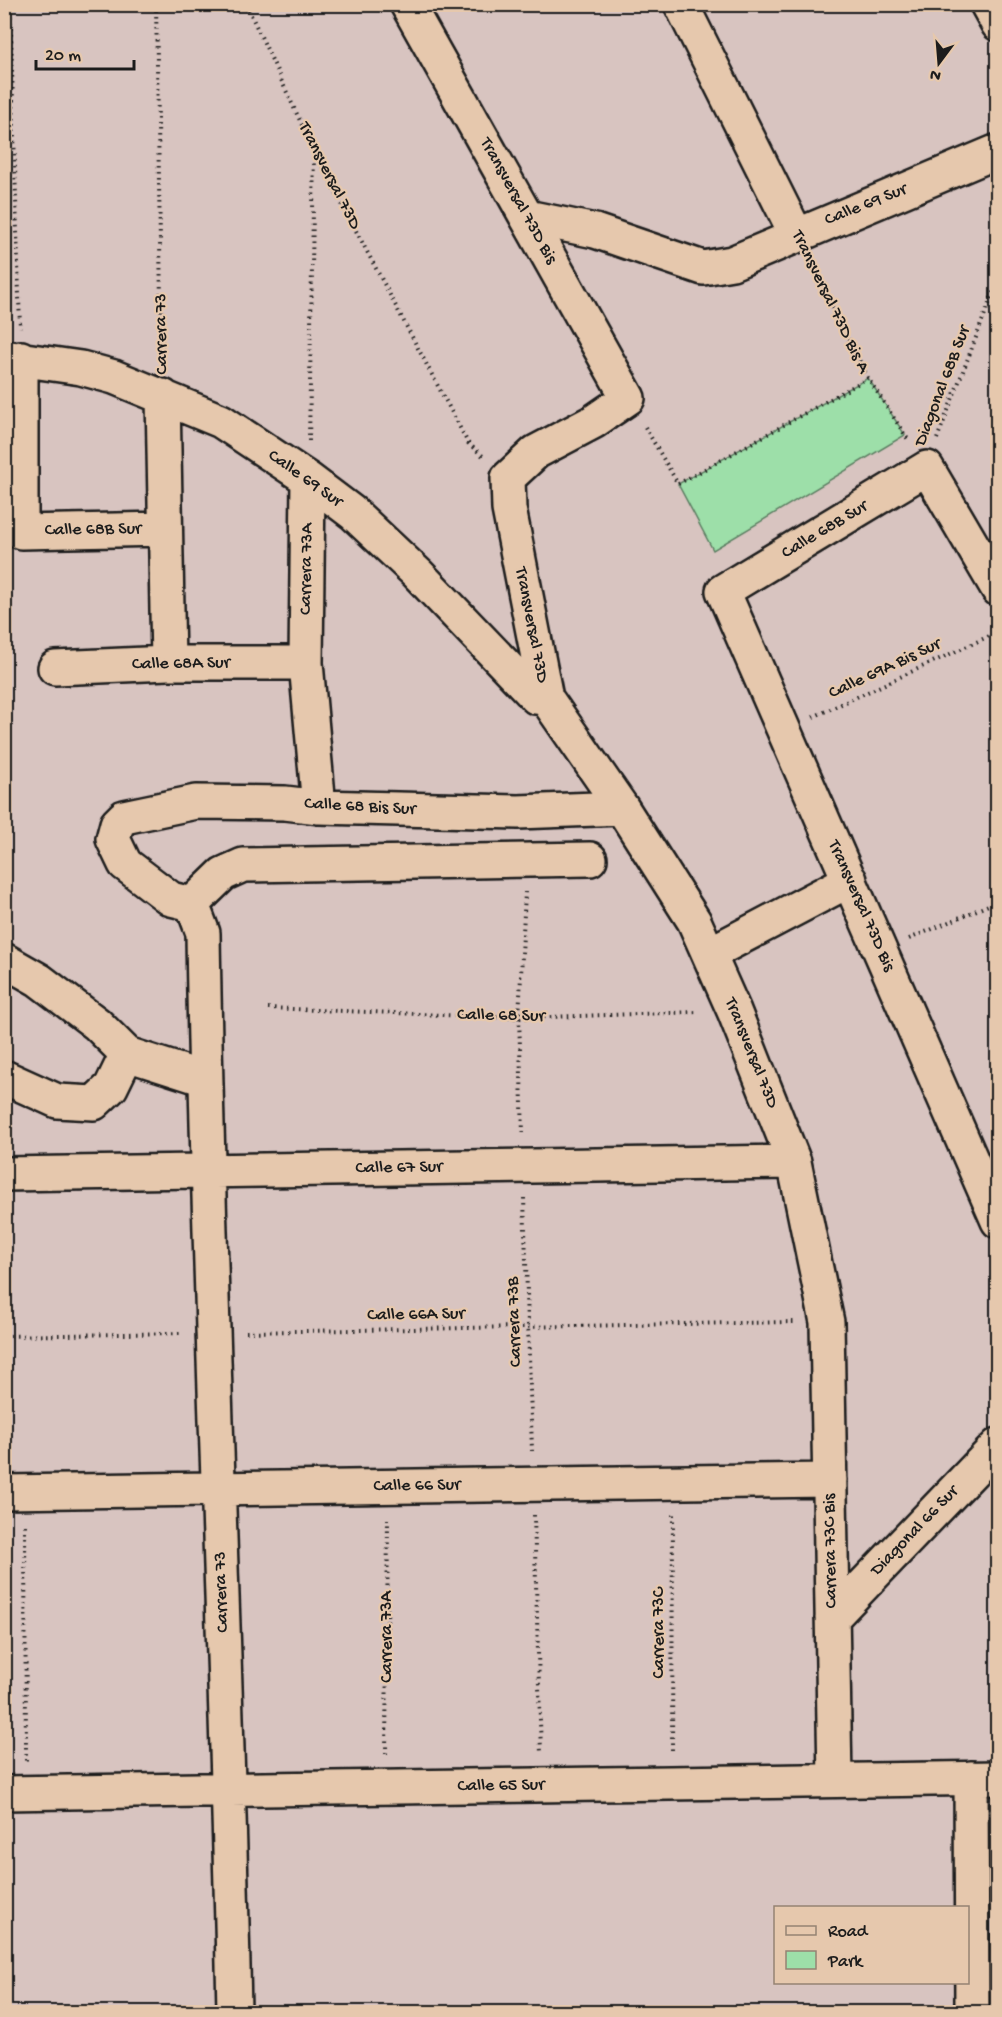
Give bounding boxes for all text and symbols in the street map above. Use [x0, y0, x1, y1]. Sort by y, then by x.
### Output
scale bar [36, 33, 134, 71]
north arrow [909, 33, 969, 93]
text: 20 m [45, 46, 81, 67]
text: N [928, 63, 943, 85]
street label: Transversal 73D [293, 118, 365, 233]
street label: Transversal 73D Bis [474, 133, 562, 269]
street label: Calle 69 Sur [822, 178, 912, 231]
street label: Transversal 73D Bis A [786, 226, 874, 378]
street label: Carrera 73 [151, 293, 173, 375]
street label: Diagonal 68B Sur [910, 321, 976, 450]
street label: Calle 69 Sur [263, 446, 348, 513]
street label: Calle 68B Sur [778, 495, 873, 564]
street label: Calle 68B Sur [44, 519, 143, 541]
street label: Carrera 73A [296, 522, 318, 615]
street label: Transversal 73D [509, 564, 553, 685]
street label: Calle 69A Bis Sur [826, 633, 946, 704]
street label: Calle 68A Sur [132, 653, 232, 675]
street label: Calle 68 Bis Sur [304, 794, 418, 820]
street label: Transversal 73D Bis [822, 836, 900, 976]
street label: Transversal 73D [719, 994, 783, 1112]
street label: Calle 68 Sur [457, 1005, 547, 1027]
street label: Calle 67 Sur [355, 1157, 444, 1179]
street label: Carrera 73B [503, 1276, 527, 1368]
street label: Calle 66A Sur [367, 1304, 467, 1326]
street label: Calle 66 Sur [373, 1475, 462, 1497]
street label: Diagonal 66 Sur [866, 1480, 965, 1581]
street label: Carrera 73C Bis [819, 1492, 843, 1609]
street label: Carrera 73 [210, 1551, 234, 1633]
street label: Carrera 73C [649, 1586, 670, 1678]
street label: Carrera 73A [377, 1590, 398, 1683]
street label: Calle 65 Sur [457, 1775, 546, 1797]
legend [774, 1906, 969, 1984]
text: Road [828, 1922, 869, 1943]
text: Park [827, 1952, 864, 1973]

